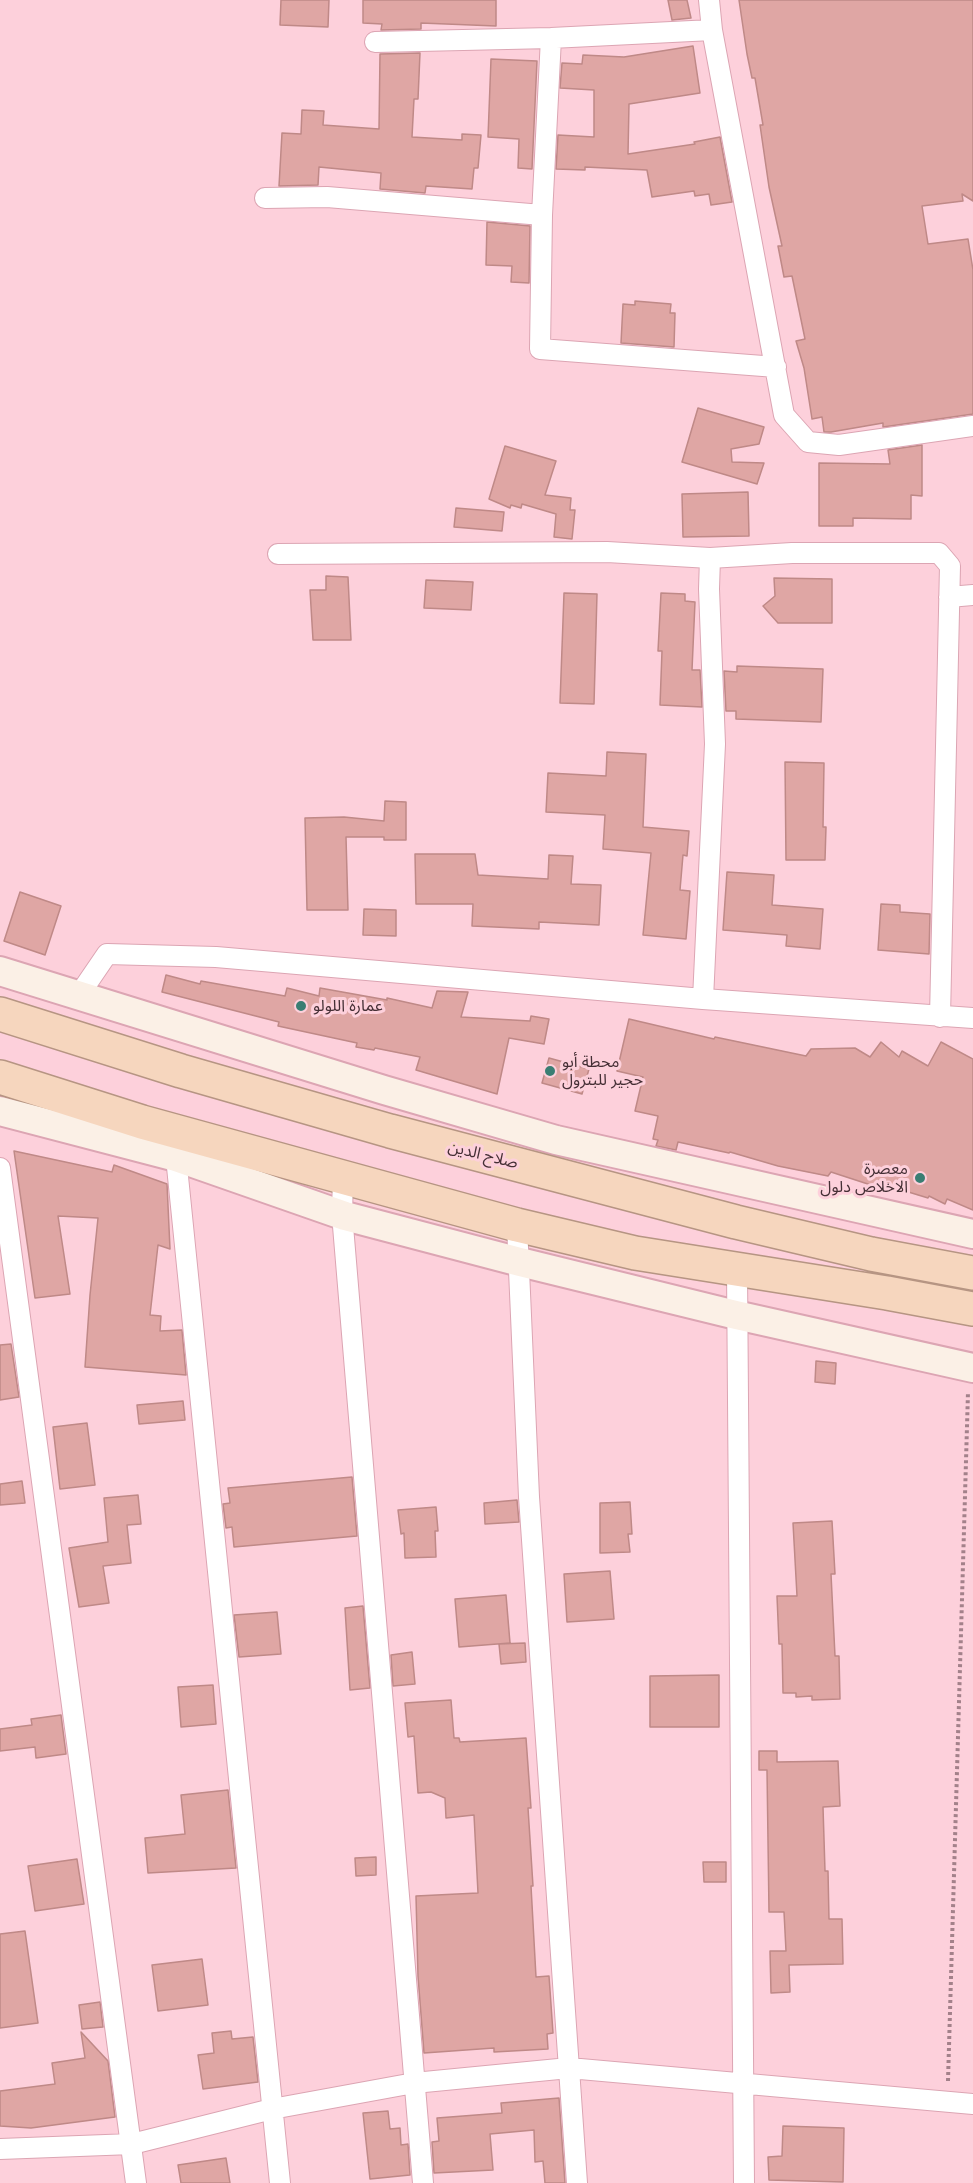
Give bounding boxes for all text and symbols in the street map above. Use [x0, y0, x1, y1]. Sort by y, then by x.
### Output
place label: عمارة اللولو [313, 996, 383, 1016]
marker: عمارة اللولو [294, 999, 308, 1013]
place label: محطة أبو حجير للبترول [562, 1052, 643, 1090]
marker: محطة أبو حجير للبترول [543, 1064, 557, 1078]
street label: صلاح الدين [446, 1137, 520, 1173]
place label: معصرة الاخلاص دلول [820, 1159, 908, 1197]
marker: معصرة الاخلاص دلول [913, 1171, 927, 1185]

